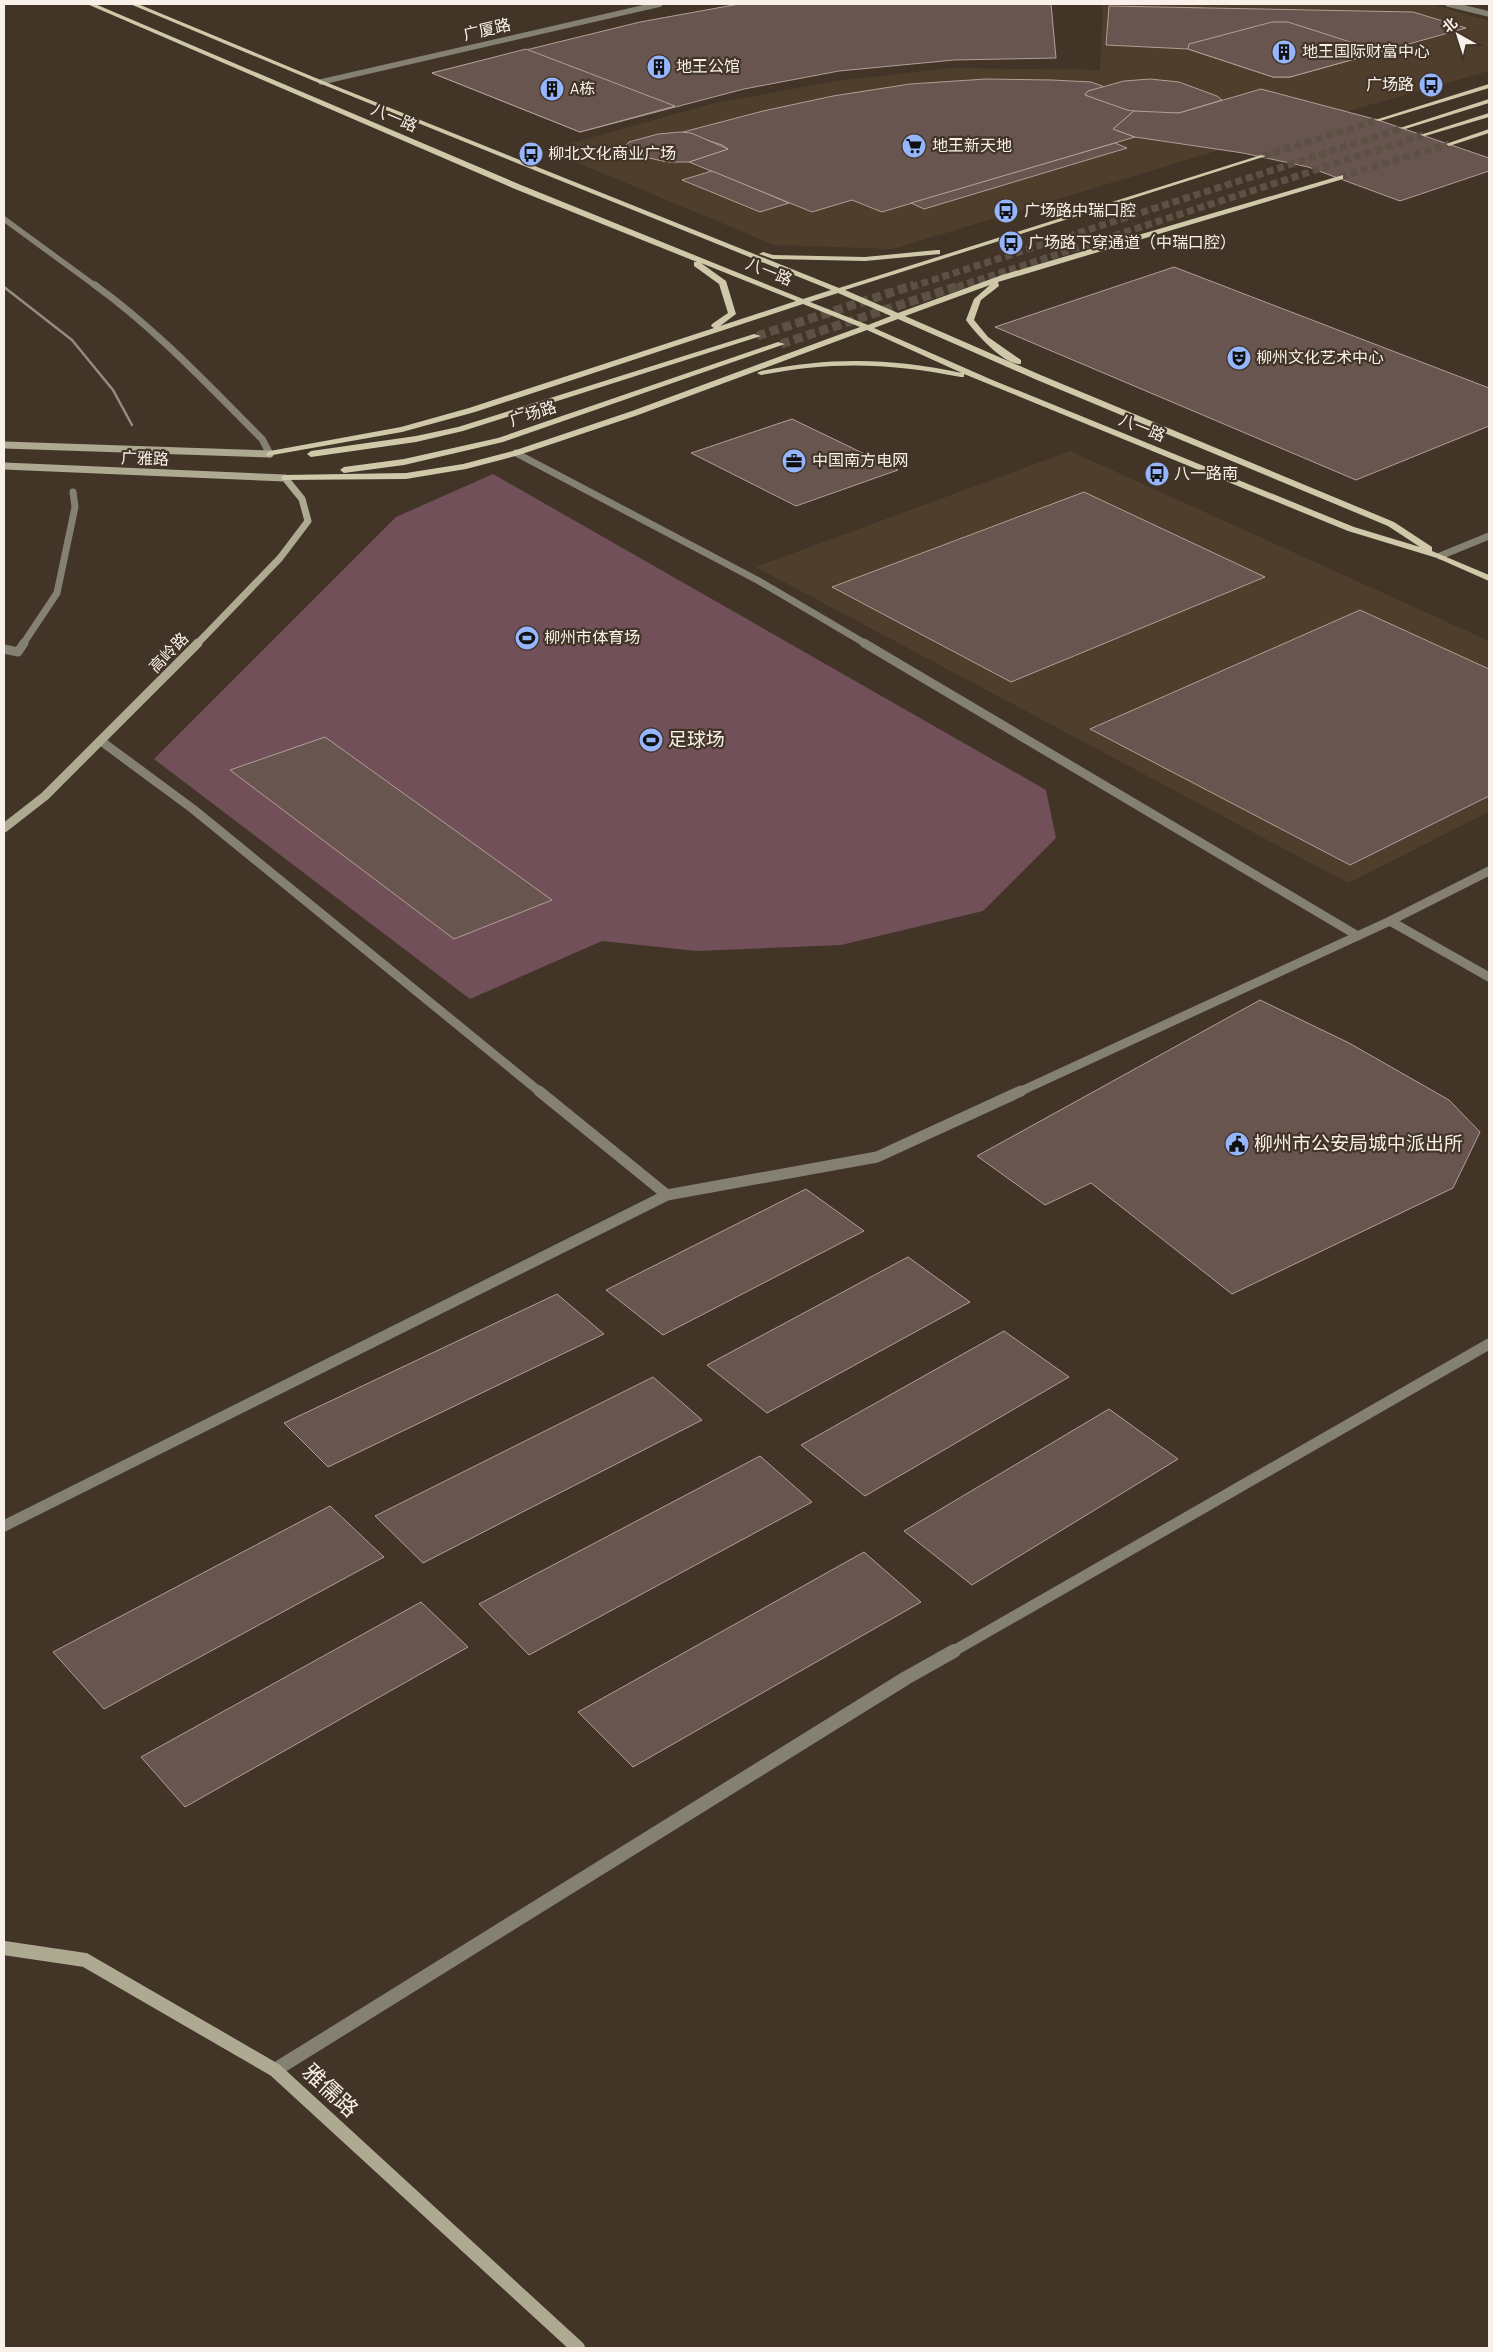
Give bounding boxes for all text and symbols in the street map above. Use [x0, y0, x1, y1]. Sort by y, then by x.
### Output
north arrow [1433, 10, 1483, 60]
text: 北 [1440, 15, 1460, 36]
street label: 广厦路 [462, 16, 512, 43]
building icon: 地王国际财富中心 [1271, 39, 1297, 65]
place label: 地王国际财富中心 [1302, 43, 1430, 60]
building icon: 地王公馆 [646, 54, 672, 80]
place label: 地王公馆 [676, 58, 740, 75]
bus stop icon: 广场路 [1418, 72, 1444, 98]
building icon: A栋 [539, 76, 565, 102]
place label: 广场路 [1366, 76, 1414, 93]
place label: A栋 [570, 80, 595, 97]
street label: 八一路 [369, 100, 420, 135]
supermarket icon: 地王新天地 [901, 133, 927, 159]
place label: 地王新天地 [932, 137, 1012, 154]
bus stop icon: 柳北文化商业广场 [518, 141, 544, 167]
place label: 柳北文化商业广场 [548, 145, 676, 162]
bus stop icon: 广场路中瑞口腔 [993, 198, 1019, 224]
place label: 广场路中瑞口腔 [1024, 202, 1136, 219]
bus stop icon: 广场路下穿通道（中瑞口腔） [998, 230, 1024, 256]
place label: 广场路下穿通道（中瑞口腔） [1028, 234, 1236, 251]
street label: 八一路 [744, 255, 795, 288]
theatre icon: 柳州文化艺术中心 [1226, 345, 1252, 371]
place label: 柳州文化艺术中心 [1256, 349, 1384, 366]
street label: 广场路 [507, 398, 558, 429]
street label: 八一路 [1117, 411, 1168, 444]
office icon: 中国南方电网 [781, 448, 807, 474]
street label: 广雅路 [121, 449, 169, 468]
place label: 中国南方电网 [812, 452, 908, 469]
bus stop icon: 八一路南 [1144, 461, 1170, 487]
place label: 八一路南 [1174, 465, 1238, 482]
sports icon: 柳州市体育场 [514, 625, 540, 651]
street label: 高岭路 [146, 629, 191, 676]
place label: 柳州市体育场 [544, 629, 640, 646]
sports icon: 足球场 [638, 727, 664, 753]
place label: 足球场 [668, 730, 725, 750]
public building icon: 柳州市公安局城中派出所 [1224, 1131, 1250, 1157]
place label: 柳州市公安局城中派出所 [1254, 1133, 1463, 1154]
street label: 雅儒路 [298, 2060, 362, 2122]

